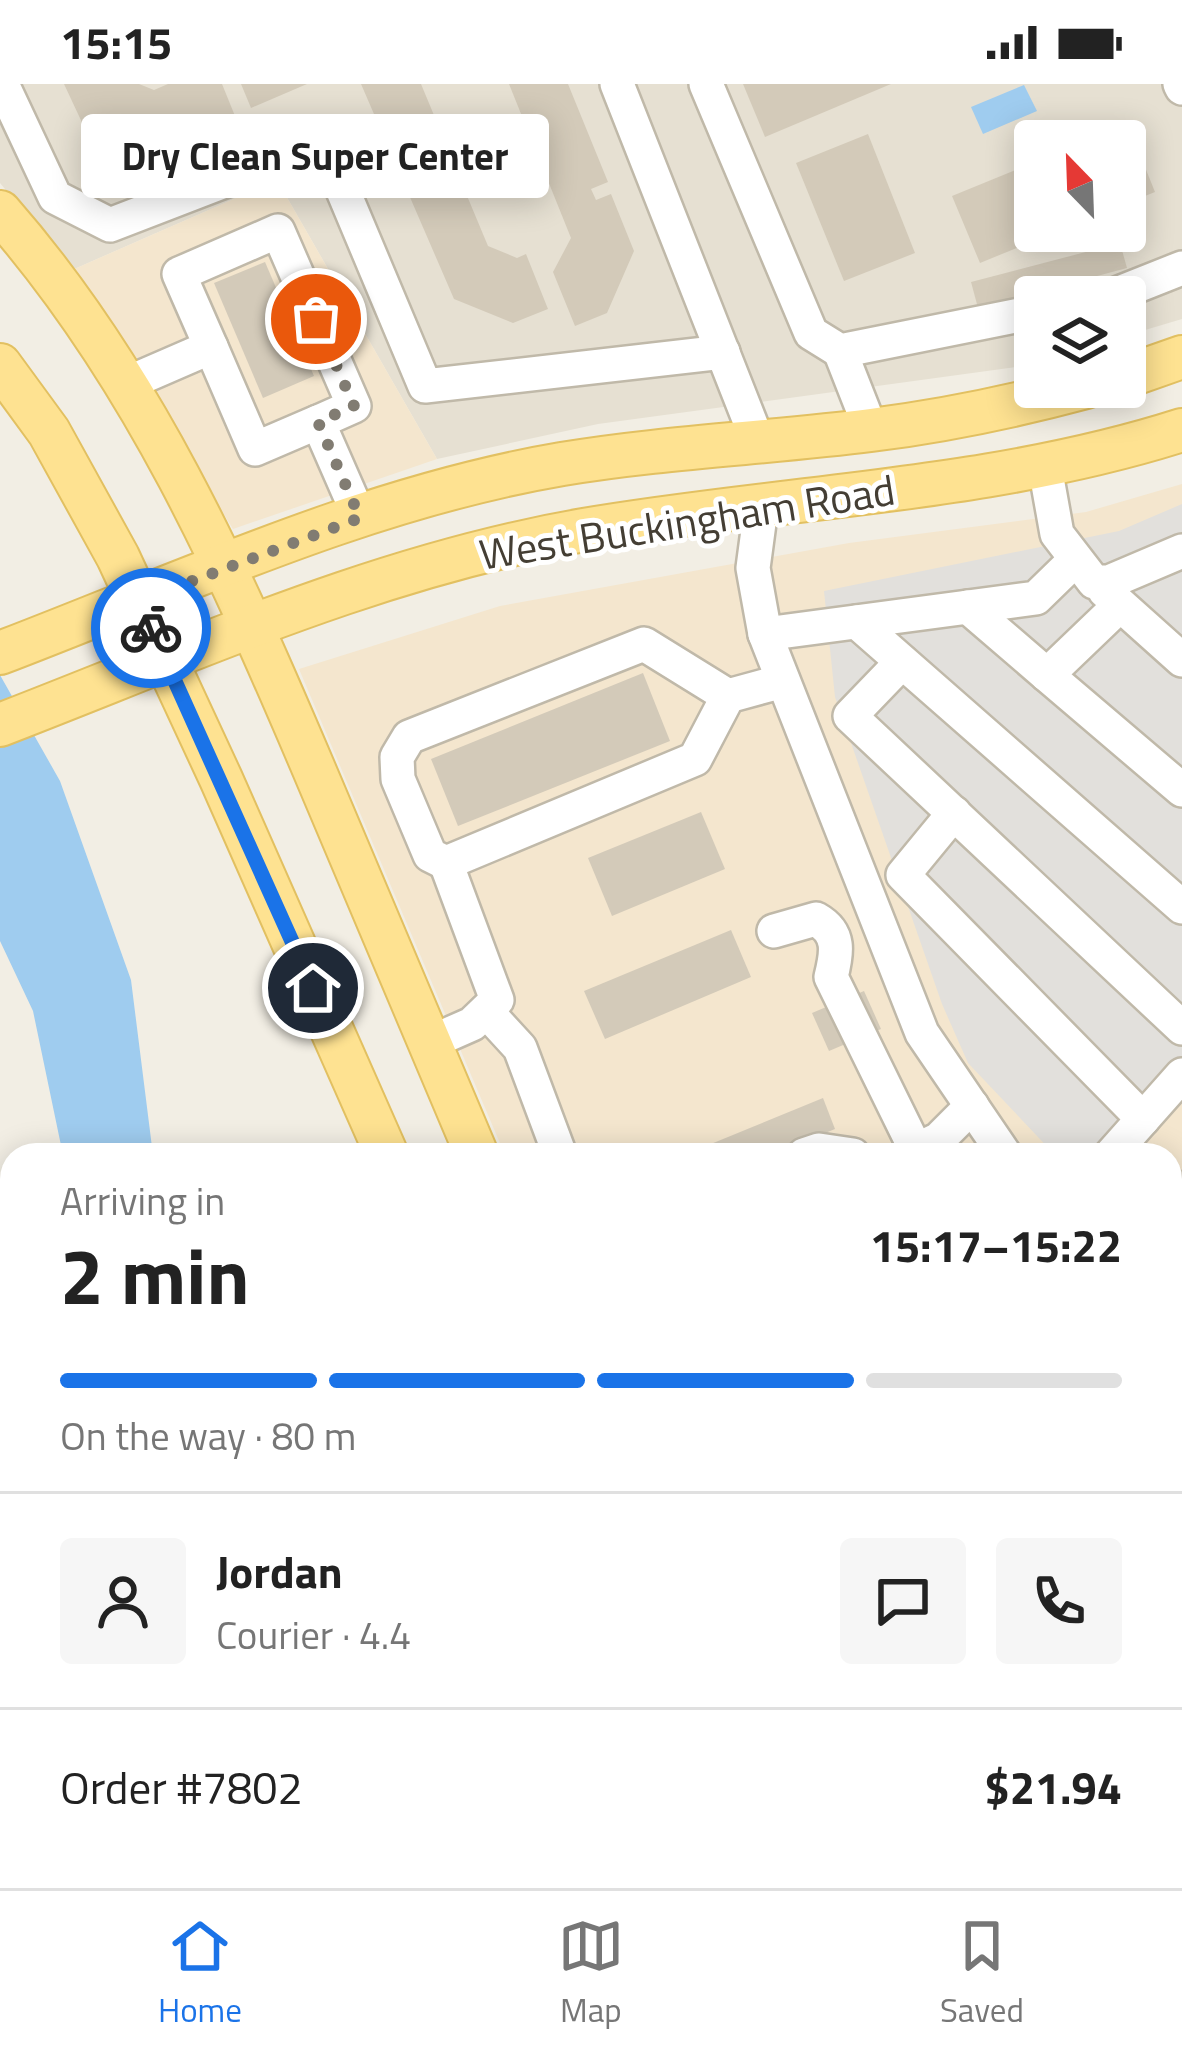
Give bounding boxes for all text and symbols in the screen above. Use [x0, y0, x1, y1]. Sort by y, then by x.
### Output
text: 15:15 [60, 8, 172, 76]
callout: Dry Clean Super Center [82, 115, 550, 199]
north arrow [1014, 120, 1146, 252]
map controls [1014, 120, 1146, 408]
text: Dry Clean Super Center [121, 126, 509, 185]
pin [265, 268, 367, 370]
button: layers [1014, 276, 1146, 408]
icon: bag [283, 286, 349, 352]
street label: West Buckingham Road [474, 457, 899, 585]
courier [91, 568, 211, 688]
icon: bike [118, 595, 184, 661]
pin [262, 937, 364, 1039]
icon: home [280, 955, 346, 1021]
text: Arriving in [60, 1171, 225, 1230]
text: 15:17–15:22 [870, 1211, 1122, 1279]
text: 2 min [60, 1216, 250, 1334]
text: On the way · 80 m [60, 1406, 356, 1465]
text: Jordan [216, 1537, 343, 1605]
button: person [60, 1538, 186, 1664]
button: chat [840, 1538, 966, 1664]
button: phone [996, 1538, 1122, 1664]
text: Courier · 4.4 [216, 1605, 411, 1664]
text: Order #7802 [60, 1753, 303, 1821]
text: $21.94 [984, 1753, 1122, 1821]
tab: Home [158, 1913, 242, 2035]
tab: Map [558, 1913, 624, 2035]
tab: Saved [940, 1913, 1024, 2035]

